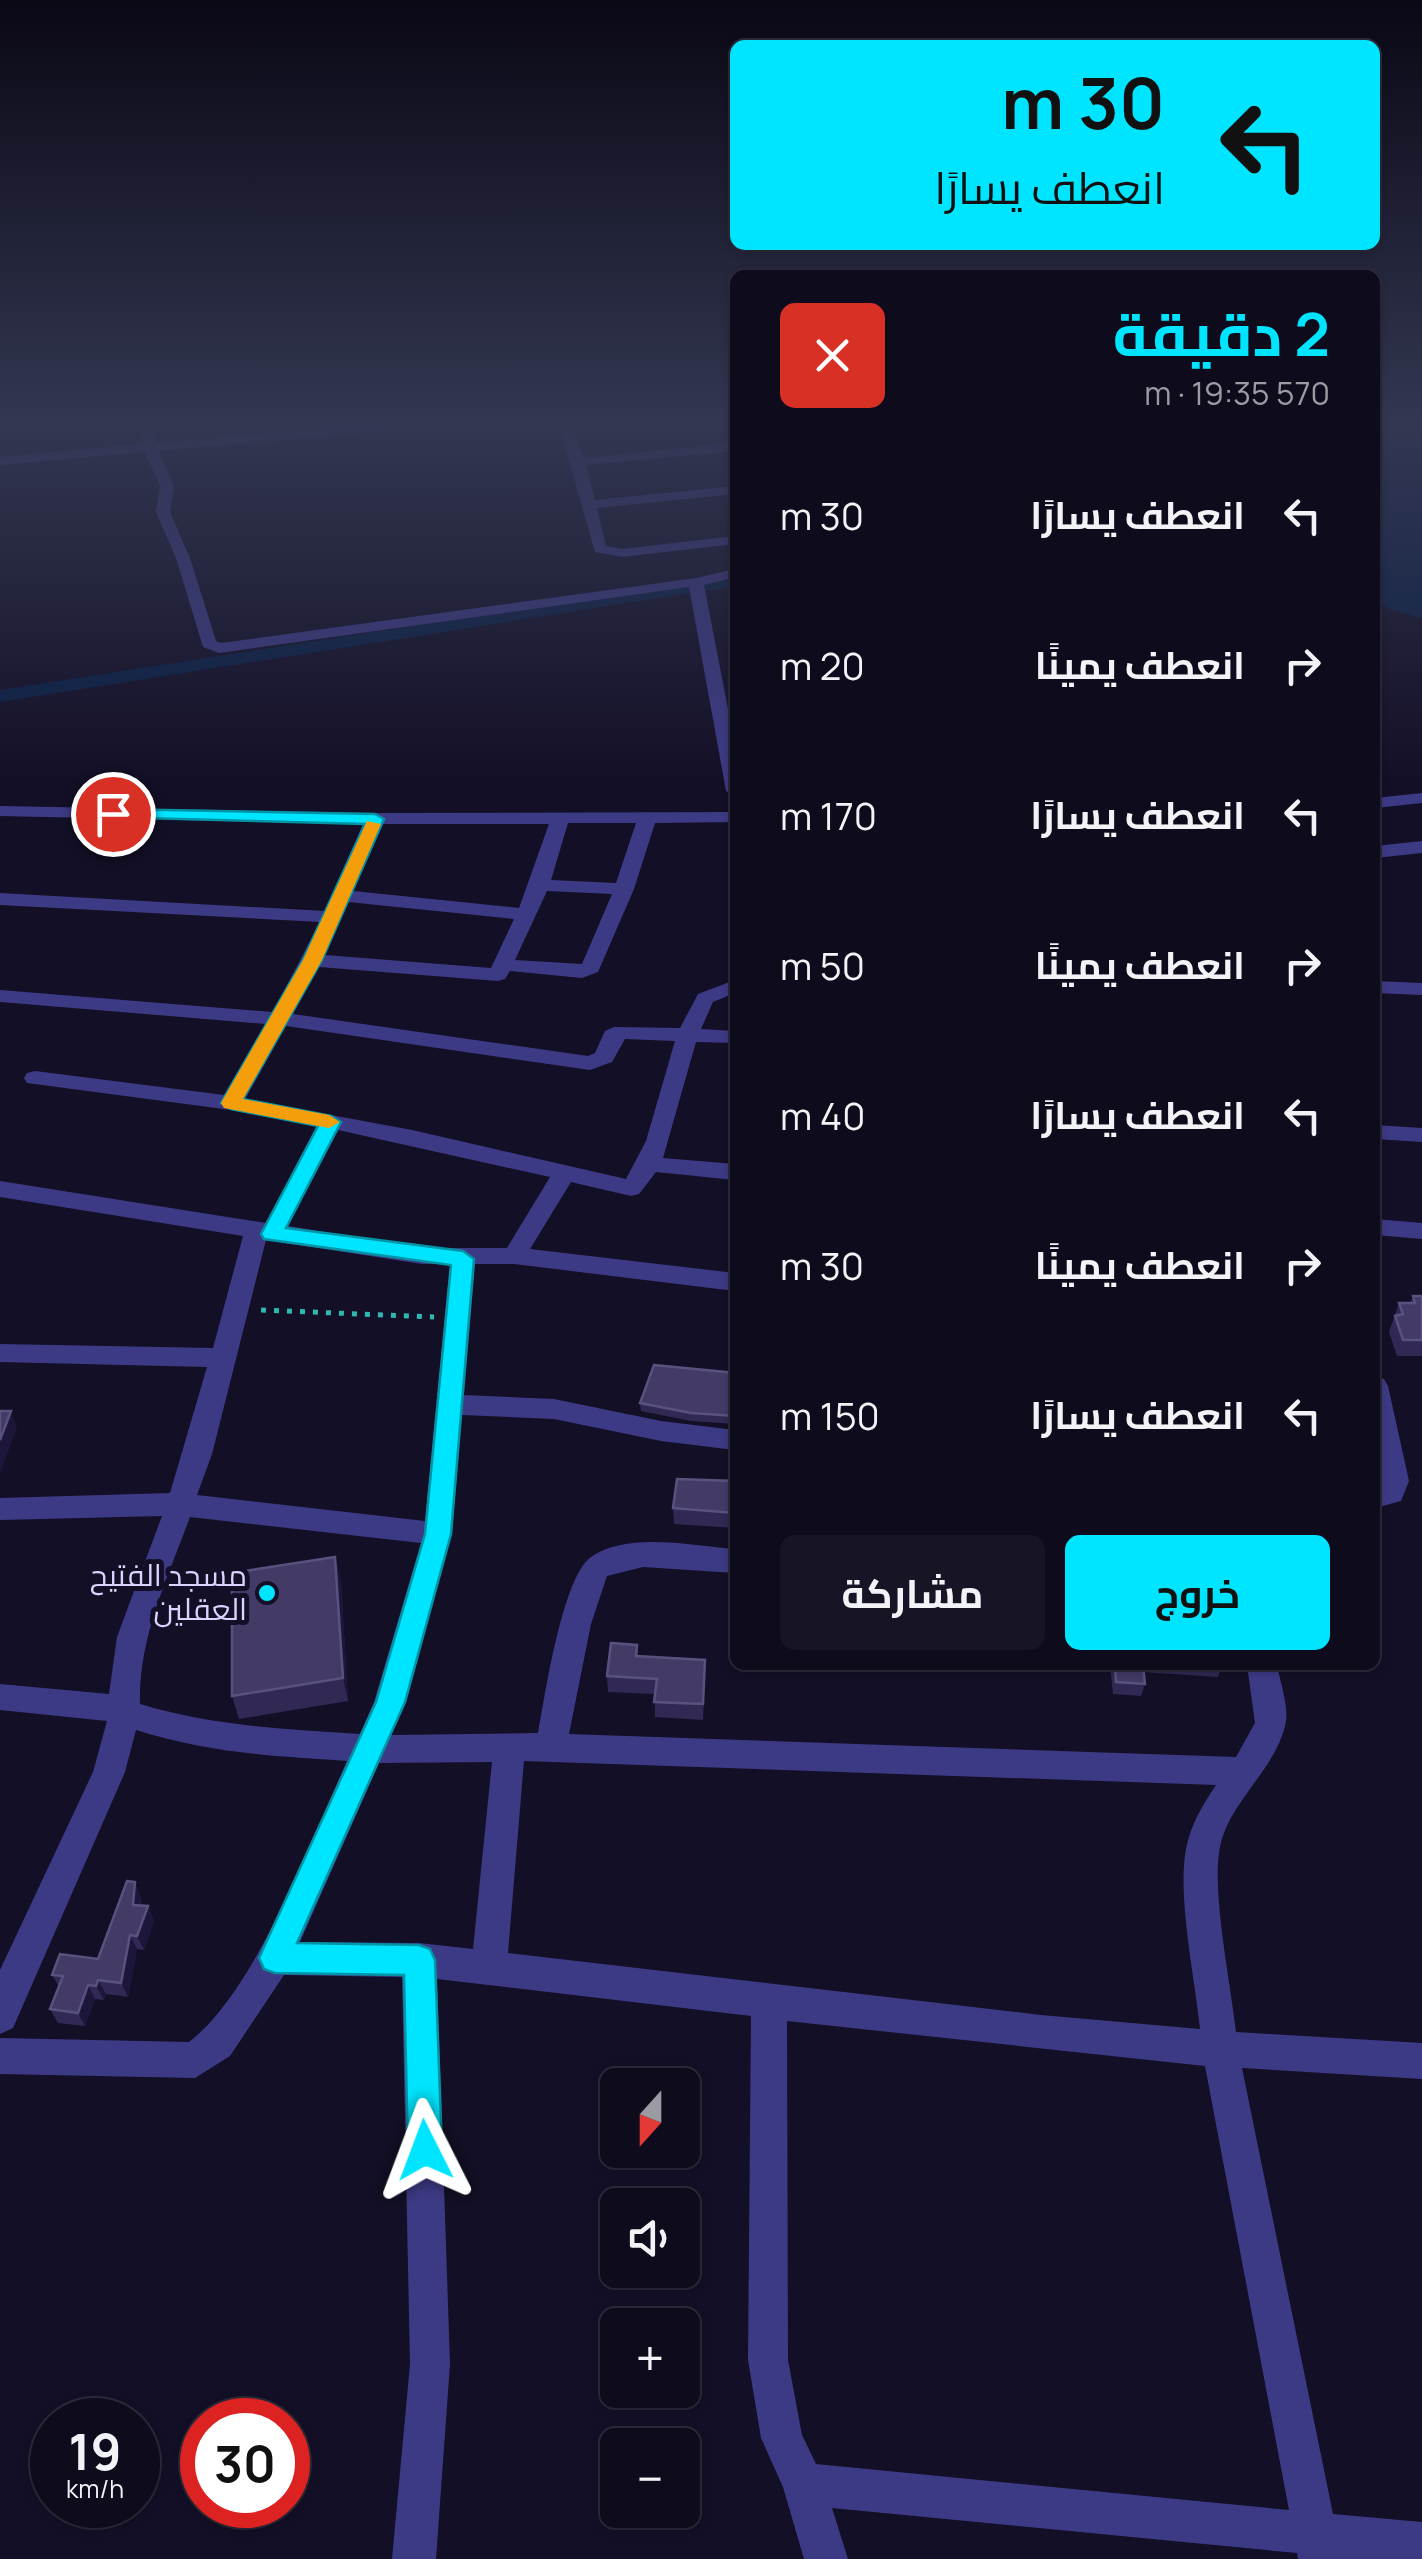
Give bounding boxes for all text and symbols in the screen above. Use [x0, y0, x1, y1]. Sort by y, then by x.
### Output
text: 30 m [1001, 54, 1165, 150]
icon: left [1200, 80, 1330, 210]
text: انعطف يسارًا [934, 156, 1165, 218]
text: 2 دقيقة [1113, 292, 1330, 374]
button: close [780, 303, 885, 408]
text: 570 m · 19:35 [1144, 371, 1330, 415]
text: انعطف يسارًا [1030, 488, 1245, 540]
icon: left [1275, 488, 1330, 543]
text: 30 m [780, 489, 864, 541]
text: انعطف يمينًا [1035, 638, 1245, 690]
icon: right [1275, 638, 1330, 693]
text: 20 m [780, 639, 865, 691]
pin [71, 772, 156, 857]
icon: arrive [86, 787, 141, 842]
text: انعطف يسارًا [1030, 788, 1245, 840]
icon: left [1275, 788, 1330, 843]
text: 170 m [780, 789, 877, 841]
text: انعطف يمينًا [1035, 938, 1245, 990]
icon: right [1275, 938, 1330, 993]
text: 50 m [780, 939, 865, 991]
text: انعطف يسارًا [1030, 1088, 1245, 1140]
icon: left [1275, 1088, 1330, 1143]
text: 40 m [780, 1089, 865, 1141]
text: انعطف يمينًا [1035, 1238, 1245, 1290]
icon: right [1275, 1238, 1330, 1293]
text: 30 m [780, 1239, 864, 1291]
text: انعطف يسارًا [1030, 1388, 1245, 1440]
icon: left [1275, 1388, 1330, 1443]
text: 150 m [780, 1389, 880, 1441]
button: مشاركة [780, 1535, 1045, 1650]
button: خروج [1065, 1535, 1330, 1650]
place label: مسجد الفتيح العقلين [90, 1554, 247, 1629]
marker: مسجد الفتيح العقلين [256, 1582, 278, 1604]
north arrow [600, 2068, 700, 2168]
map controls [600, 2068, 700, 2528]
position arrow [373, 2098, 477, 2202]
button: sound [600, 2188, 700, 2288]
button: + [600, 2308, 700, 2408]
speed limit sign: 30 [180, 2398, 310, 2528]
text: 19 [69, 2417, 121, 2485]
button: − [600, 2428, 700, 2528]
text: km/h [66, 2471, 124, 2506]

